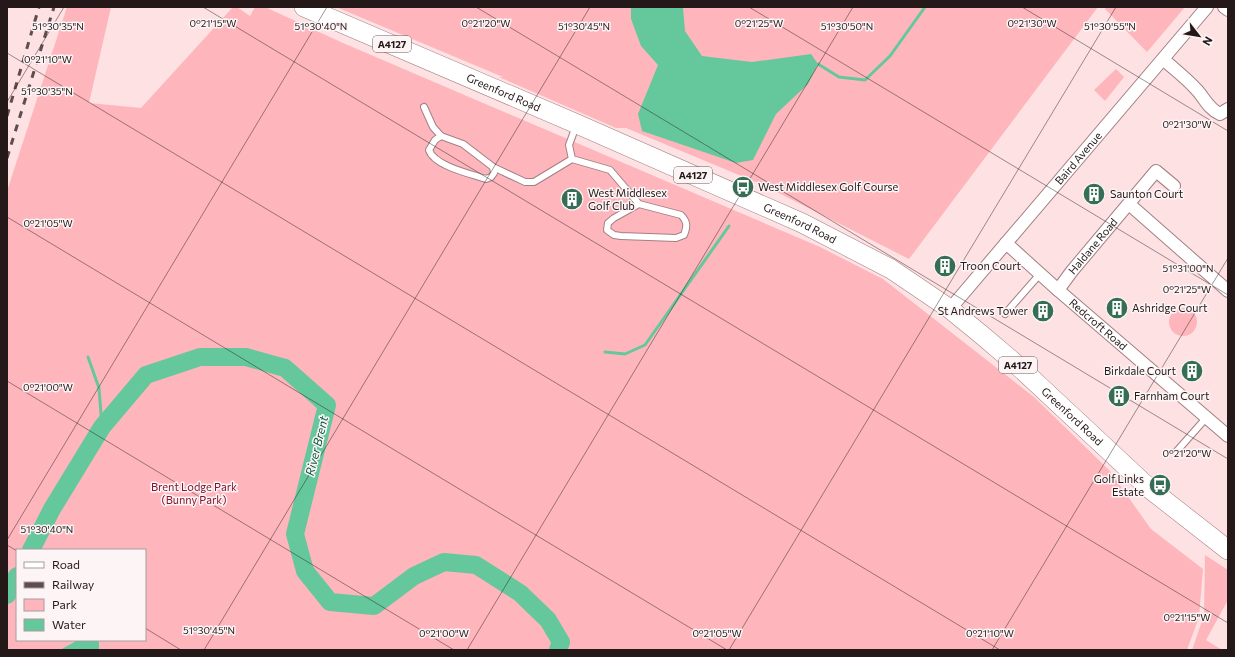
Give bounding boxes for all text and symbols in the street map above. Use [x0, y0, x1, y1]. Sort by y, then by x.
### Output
north arrow [1179, 16, 1219, 56]
text: 0°21'15"W [190, 17, 237, 29]
text: 0°21'20"W [461, 17, 511, 29]
text: 0°21'25"W [735, 17, 783, 29]
text: 0°21'30"W [1007, 17, 1057, 29]
text: 51°30'35"N [32, 20, 84, 32]
text: 51°30'40"N [295, 20, 347, 32]
text: 51°30'45"N [558, 20, 610, 32]
text: 51°30'50"N [821, 20, 873, 32]
text: 51°30'55"N [1084, 20, 1136, 32]
text: N [1200, 35, 1216, 48]
road number: A4127 [373, 36, 411, 52]
text: 0°21'10"W [24, 53, 72, 65]
street label: Greenford Road [465, 70, 543, 114]
text: 51°30'35"N [21, 85, 73, 97]
text: 0°21'30"W [1162, 118, 1212, 130]
street label: Baird Avenue [1052, 129, 1104, 187]
road number: A4127 [674, 167, 712, 183]
bus stop icon: West Middlesex Golf Course [730, 174, 756, 200]
place label: West Middlesex Golf Course [758, 180, 899, 193]
building icon: Saunton Court [1081, 181, 1107, 207]
building icon: West Middlesex Golf Club [559, 186, 585, 212]
place label: West Middlesex Golf Club [588, 186, 667, 212]
place label: Saunton Court [1110, 187, 1184, 200]
street label: Greenford Road [762, 200, 839, 246]
street label: Haldane Road [1065, 215, 1120, 276]
text: 0°21'05"W [23, 217, 73, 229]
building icon: Troon Court [932, 253, 958, 279]
place label: Troon Court [960, 259, 1022, 272]
text: 51°31'00"N [1162, 262, 1214, 274]
text: 0°21'25"W [1163, 283, 1211, 295]
building icon: Ashridge Court [1104, 295, 1130, 321]
street label: Redcroft Road [1067, 296, 1130, 352]
building icon: St Andrews Tower [1030, 298, 1056, 324]
place label: Ashridge Court [1132, 301, 1208, 314]
place label: St Andrews Tower [938, 304, 1029, 317]
road number: A4127 [999, 357, 1037, 373]
building icon: Birkdale Court [1179, 358, 1205, 384]
place label: Birkdale Court [1104, 364, 1176, 377]
text: 0°21'00"W [23, 381, 73, 393]
building icon: Farnham Court [1106, 383, 1132, 409]
street label: Greenford Road [1039, 384, 1106, 448]
place label: Farnham Court [1134, 389, 1210, 402]
water label: River Brent [302, 413, 330, 477]
text: 0°21'20"W [1162, 447, 1212, 459]
place label: Golf Links Estate [1094, 472, 1144, 498]
bus stop icon: Golf Links Estate [1147, 472, 1173, 498]
park label: Brent Lodge Park (Bunny Park) [151, 480, 237, 506]
text: 51°30'40"N [21, 523, 73, 535]
legend [16, 549, 146, 641]
text: Road [52, 557, 80, 571]
text: Railway [52, 577, 94, 591]
text: Park [52, 597, 78, 611]
text: 0°21'15"W [1164, 611, 1211, 623]
text: Water [52, 617, 86, 631]
text: 51°30'45"N [183, 624, 235, 636]
text: 0°21'00"W [419, 627, 469, 639]
text: 0°21'05"W [692, 627, 742, 639]
text: 0°21'10"W [966, 627, 1014, 639]

